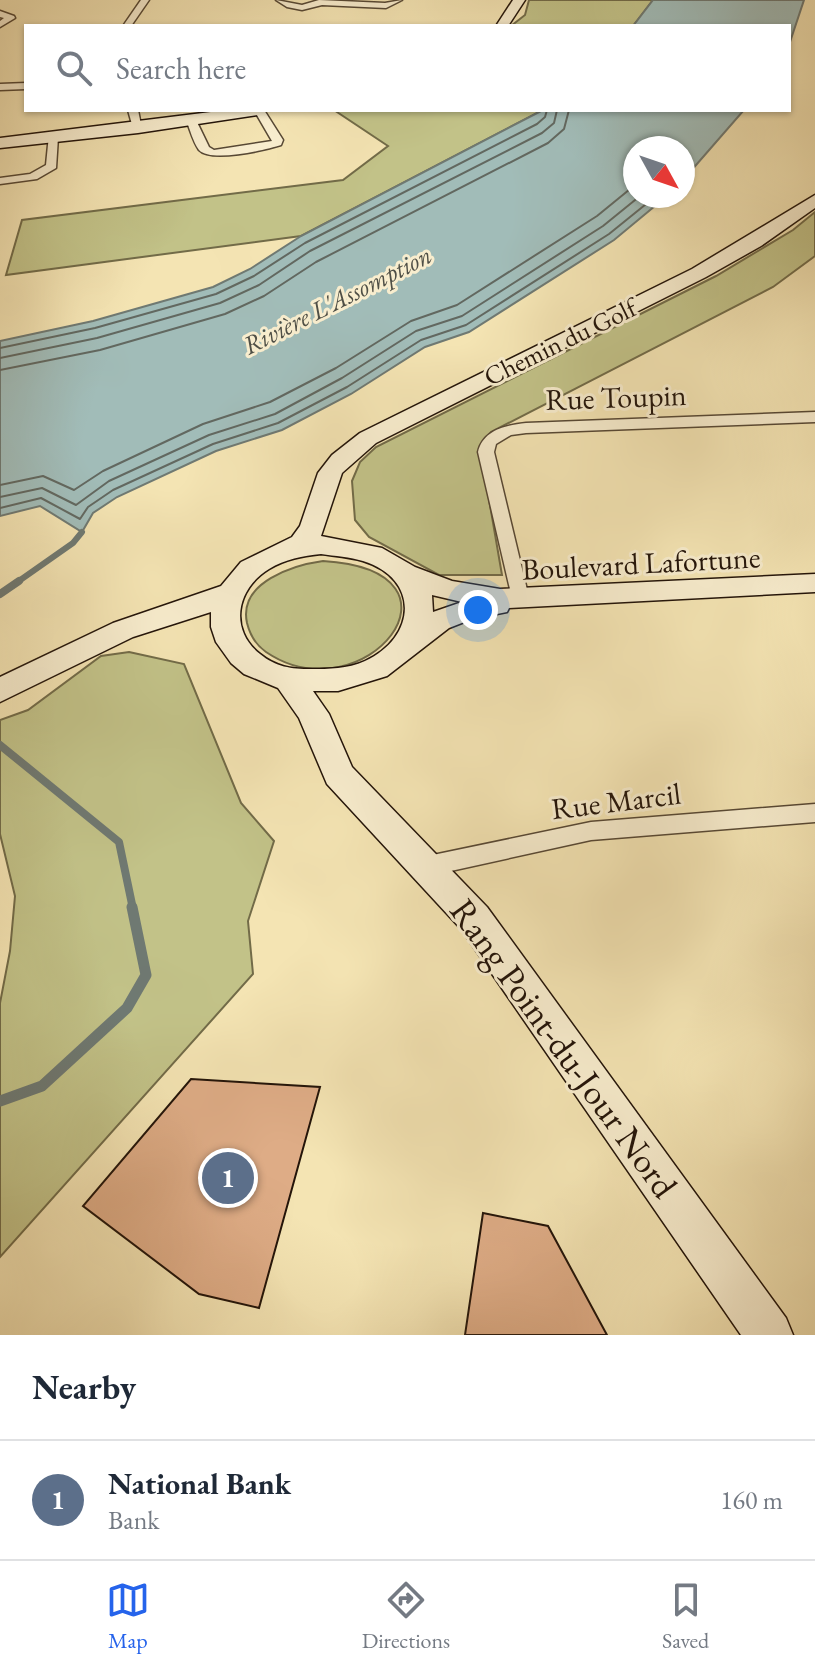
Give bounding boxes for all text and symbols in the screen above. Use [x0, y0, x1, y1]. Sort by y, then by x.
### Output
search box [24, 24, 791, 112]
icon: search [52, 46, 96, 90]
text: Search here [116, 49, 246, 88]
north arrow [623, 136, 695, 208]
water label: Rivière L'Assomption [237, 238, 437, 362]
street label: Chemin du Golf [478, 289, 644, 394]
street label: Rue Toupin [545, 375, 687, 419]
street label: Boulevard Lafortune [521, 537, 761, 589]
your location [458, 590, 498, 630]
street label: Rue Marcil [549, 774, 683, 828]
street label: Rang Point-du-Jour Nord [440, 889, 689, 1208]
pin: 1 [202, 1148, 254, 1208]
text: Nearby [32, 1365, 136, 1409]
text: National Bank [108, 1464, 291, 1503]
text: 1 [51, 1483, 65, 1517]
text: 160 m [720, 1483, 783, 1517]
text: Bank [108, 1503, 160, 1537]
tab: Map [106, 1578, 150, 1655]
tab: Directions [362, 1578, 450, 1655]
tab: Saved [662, 1578, 709, 1655]

